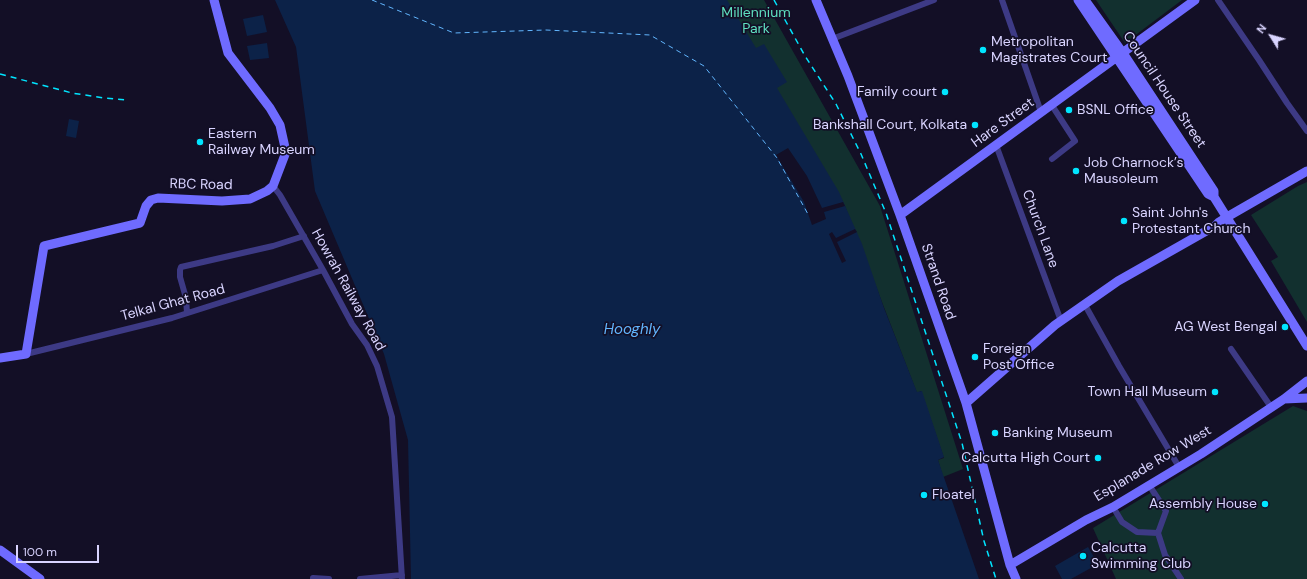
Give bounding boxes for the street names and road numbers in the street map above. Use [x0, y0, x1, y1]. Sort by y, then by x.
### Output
street label: Council House Street [1119, 29, 1209, 151]
street label: Hare Street [968, 95, 1038, 151]
street label: RBC Road [169, 176, 233, 194]
street label: Church Lane [1018, 188, 1062, 270]
street label: Howrah Railway Road [307, 226, 389, 354]
street label: Strand Road [917, 242, 959, 322]
street label: Telkal Ghat Road [119, 281, 227, 325]
street label: Esplanade Row West [1091, 422, 1215, 506]

